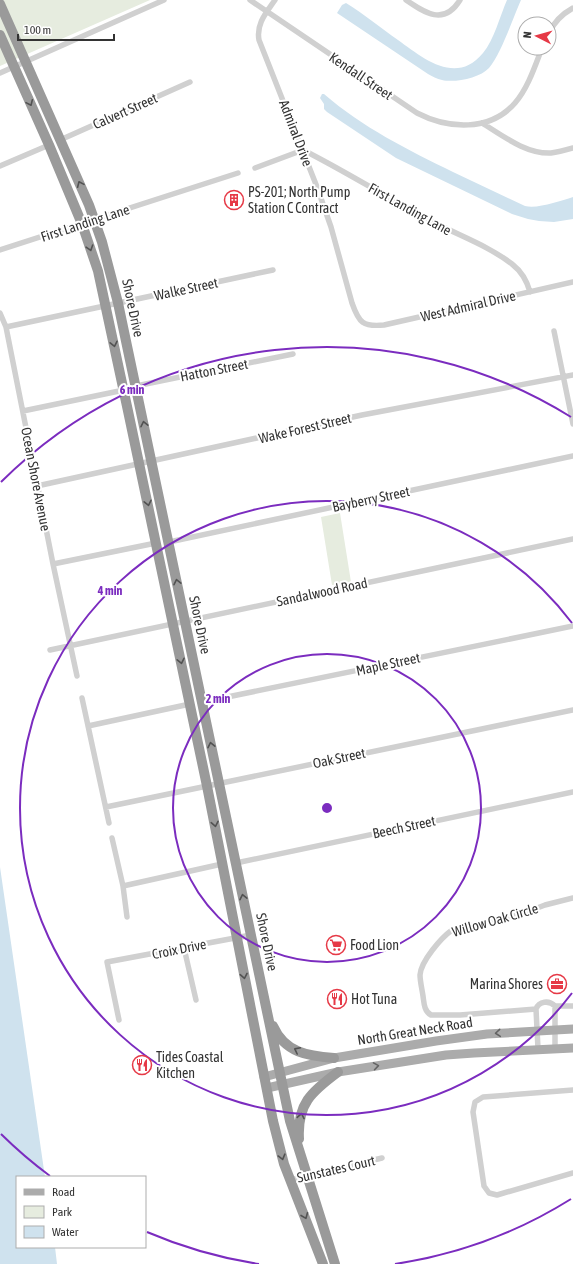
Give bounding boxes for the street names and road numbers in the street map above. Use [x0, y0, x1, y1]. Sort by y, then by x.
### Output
street label: Kendall Street [326, 49, 396, 103]
street label: Calvert Street [90, 90, 160, 132]
street label: Admiral Drive [276, 97, 316, 169]
street label: First Landing Lane [366, 180, 454, 238]
street label: First Landing Lane [39, 201, 131, 245]
street label: Walke Street [153, 274, 219, 304]
street label: Shore Drive [119, 278, 147, 338]
street label: West Admiral Drive [419, 287, 517, 325]
street label: Hatton Street [179, 356, 249, 384]
street label: Wake Forest Street [257, 410, 353, 446]
street label: Ocean Shore Avenue [18, 426, 54, 532]
street label: Bayberry Street [331, 483, 411, 515]
street label: Sandalwood Road [275, 575, 369, 609]
street label: Shore Drive [186, 595, 214, 655]
street label: Maple Street [355, 649, 421, 679]
street label: Oak Street [311, 745, 367, 771]
street label: Beech Street [371, 813, 437, 841]
street label: Willow Oak Circle [450, 900, 540, 940]
street label: Shore Drive [253, 912, 281, 972]
street label: Croix Drive [150, 936, 208, 962]
street label: North Great Neck Road [356, 1014, 474, 1048]
street label: Sunstates Court [295, 1152, 377, 1186]

